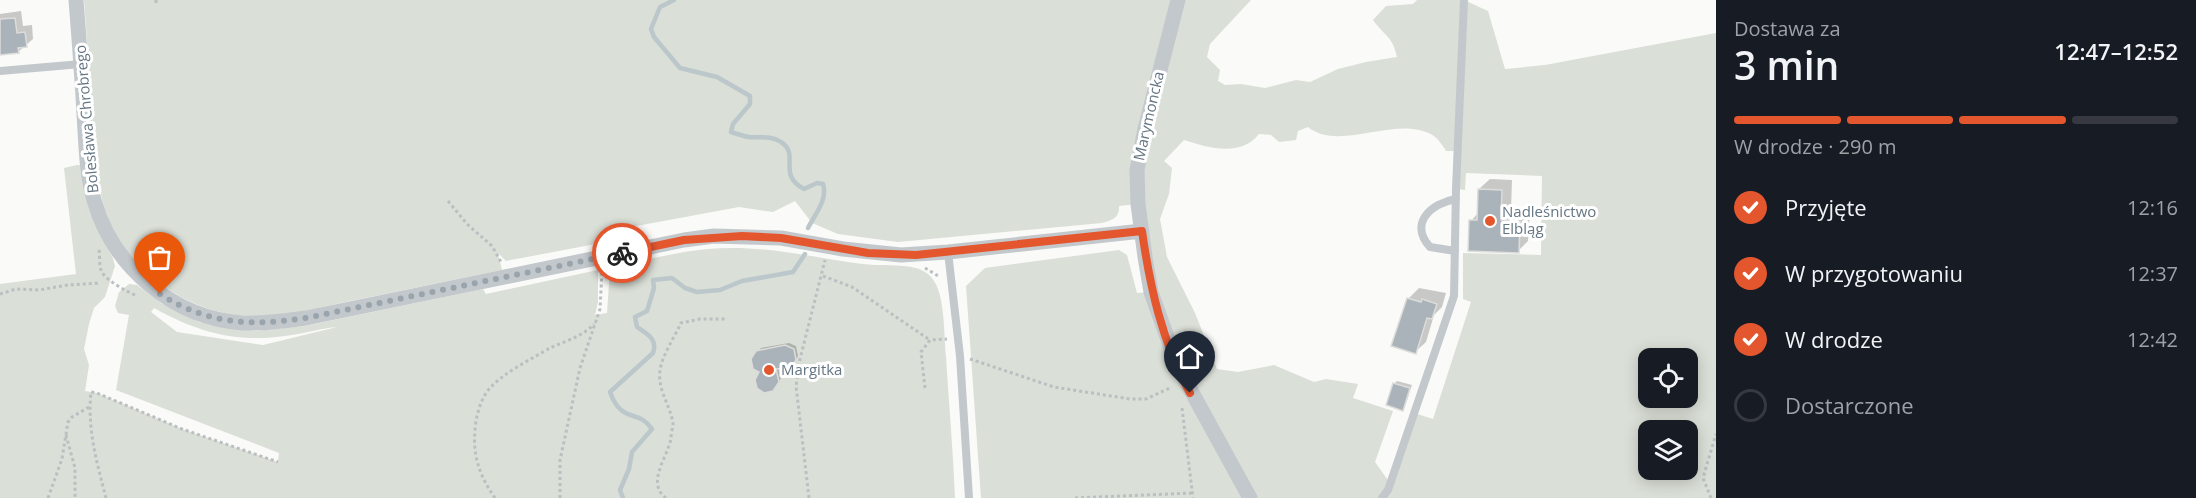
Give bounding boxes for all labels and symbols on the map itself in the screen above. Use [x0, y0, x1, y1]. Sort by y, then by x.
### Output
street label: Bolesława Chrobrego [70, 44, 102, 194]
street label: Marymoncka [1128, 69, 1168, 162]
place label: Nadleśnictwo Elbląg [1502, 201, 1596, 238]
marker: Nadleśnictwo Elbląg [1483, 214, 1497, 228]
courier [592, 223, 652, 283]
pin [134, 232, 185, 294]
pin [1164, 331, 1215, 393]
place label: Margitka [781, 359, 842, 379]
marker: Margitka [762, 363, 776, 377]

